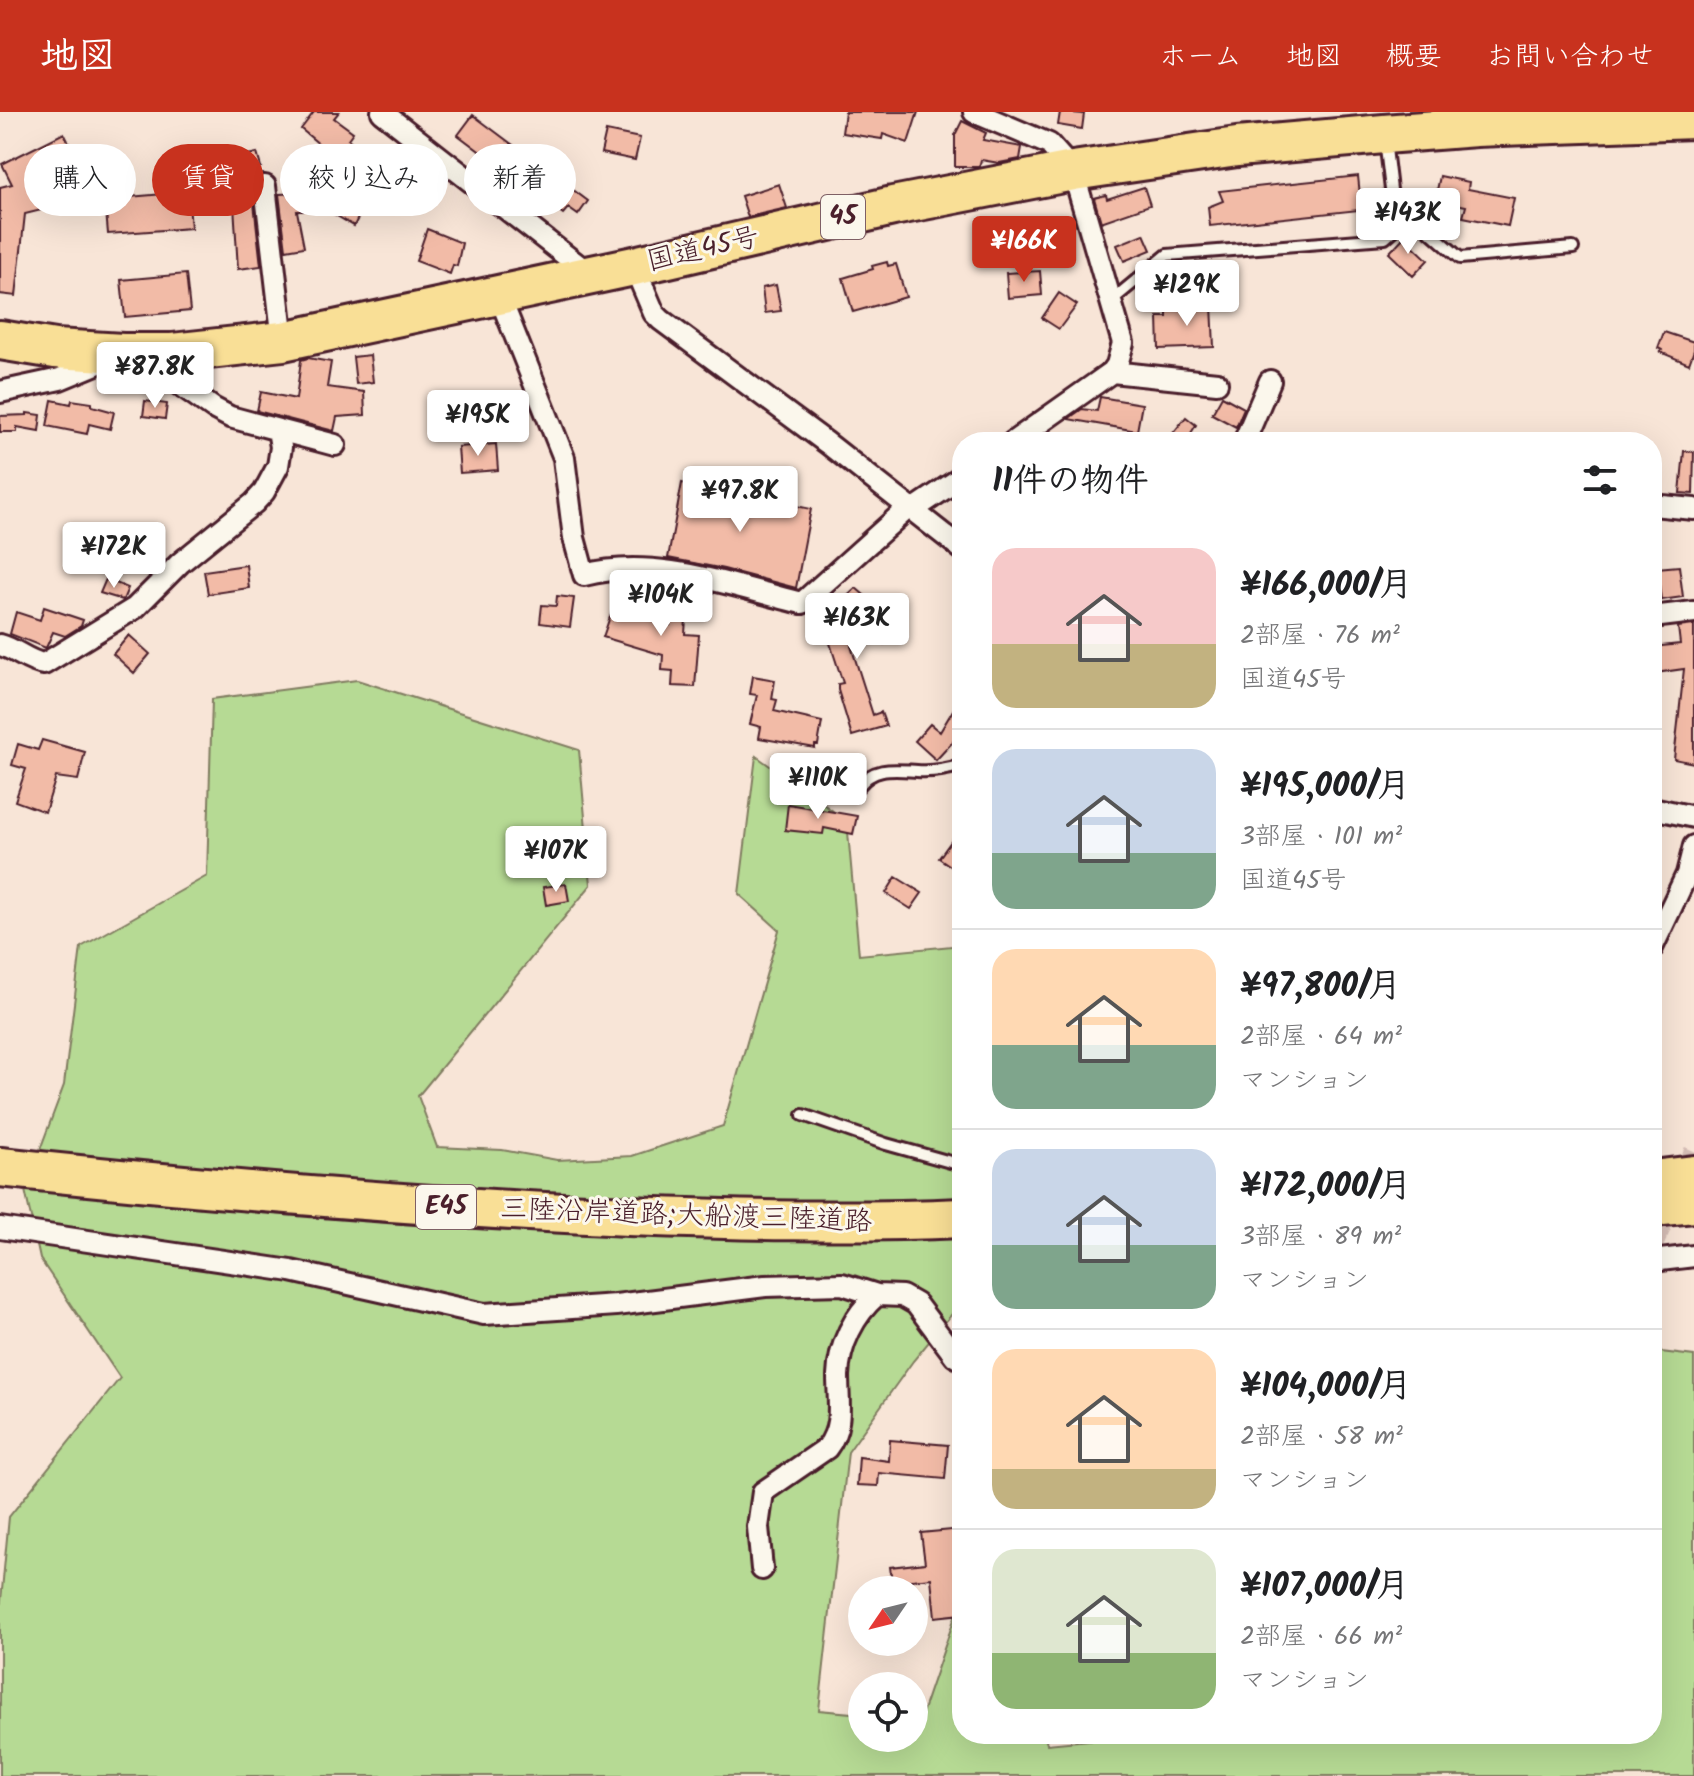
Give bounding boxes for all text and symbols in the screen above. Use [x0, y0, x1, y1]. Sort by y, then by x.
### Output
text: 地図 [40, 28, 116, 88]
text: ホーム [1159, 35, 1242, 80]
text: 地図 [1286, 35, 1342, 80]
text: 概要 [1386, 35, 1442, 80]
text: お問い合わせ [1486, 35, 1654, 80]
chip: 購入 [24, 144, 136, 216]
chip: 賃貸 [152, 144, 264, 216]
chip: 絞り込み [280, 144, 448, 216]
chip: 新着 [464, 144, 576, 216]
pin: ¥143K [1352, 188, 1464, 256]
text: ¥143K [1374, 193, 1442, 235]
road number: 45 [821, 195, 865, 239]
street label: 国道45号 [642, 215, 764, 285]
pin: ¥166K [968, 216, 1080, 284]
text: ¥166K [990, 221, 1058, 263]
pin: ¥129K [1131, 260, 1243, 328]
text: ¥129K [1153, 265, 1221, 307]
pin: ¥87.8K [90, 342, 220, 410]
text: ¥87.8K [115, 347, 195, 389]
pin: ¥195K [422, 390, 534, 458]
text: ¥195K [445, 395, 511, 437]
text: 11件の物件 [992, 455, 1149, 509]
icon: filters [1578, 458, 1622, 502]
pin: ¥97.8K [675, 466, 805, 534]
text: ¥97.8K [701, 471, 779, 513]
pin: ¥172K [58, 522, 170, 590]
text: ¥172K [81, 527, 147, 569]
text: ¥166,000/月 [1240, 559, 1413, 613]
pin: ¥104K [605, 570, 717, 638]
text: ¥104K [627, 575, 695, 617]
icon: home [1056, 580, 1152, 676]
pin: ¥163K [801, 593, 913, 661]
text: ¥163K [823, 598, 891, 640]
text: 2部屋 · 76 m² [1240, 615, 1400, 657]
text: 国道45号 [1240, 659, 1346, 701]
pin: ¥110K [762, 753, 874, 821]
text: ¥110K [788, 758, 848, 800]
text: ¥195,000/月 [1240, 760, 1410, 814]
icon: home [1056, 781, 1152, 877]
text: 3部屋 · 101 m² [1240, 816, 1402, 858]
pin: ¥107K [500, 826, 612, 894]
text: ¥107K [523, 831, 589, 873]
text: 国道45号 [1240, 860, 1346, 902]
text: ¥97,800/月 [1240, 960, 1402, 1014]
icon: home [1056, 981, 1152, 1077]
text: 2部屋 · 64 m² [1240, 1016, 1402, 1058]
text: マンション [1240, 1060, 1369, 1102]
text: ¥172,000/月 [1240, 1160, 1412, 1214]
icon: home [1056, 1181, 1152, 1277]
road number: E45 [416, 1185, 476, 1229]
street label: 三陸沿岸道路;大船渡三陸道路 [499, 1187, 873, 1245]
text: 3部屋 · 89 m² [1240, 1216, 1401, 1258]
text: マンション [1240, 1260, 1369, 1302]
text: ¥104,000/月 [1240, 1360, 1412, 1414]
icon: home [1056, 1381, 1152, 1477]
text: 2部屋 · 58 m² [1240, 1416, 1403, 1458]
text: マンション [1240, 1460, 1369, 1502]
text: ¥107,000/月 [1240, 1560, 1410, 1614]
north arrow [848, 1576, 928, 1656]
map controls [848, 1576, 928, 1752]
icon: home [1056, 1581, 1152, 1677]
text: 2部屋 · 66 m² [1240, 1616, 1402, 1658]
text: マンション [1240, 1660, 1369, 1702]
button: locate [848, 1672, 928, 1752]

